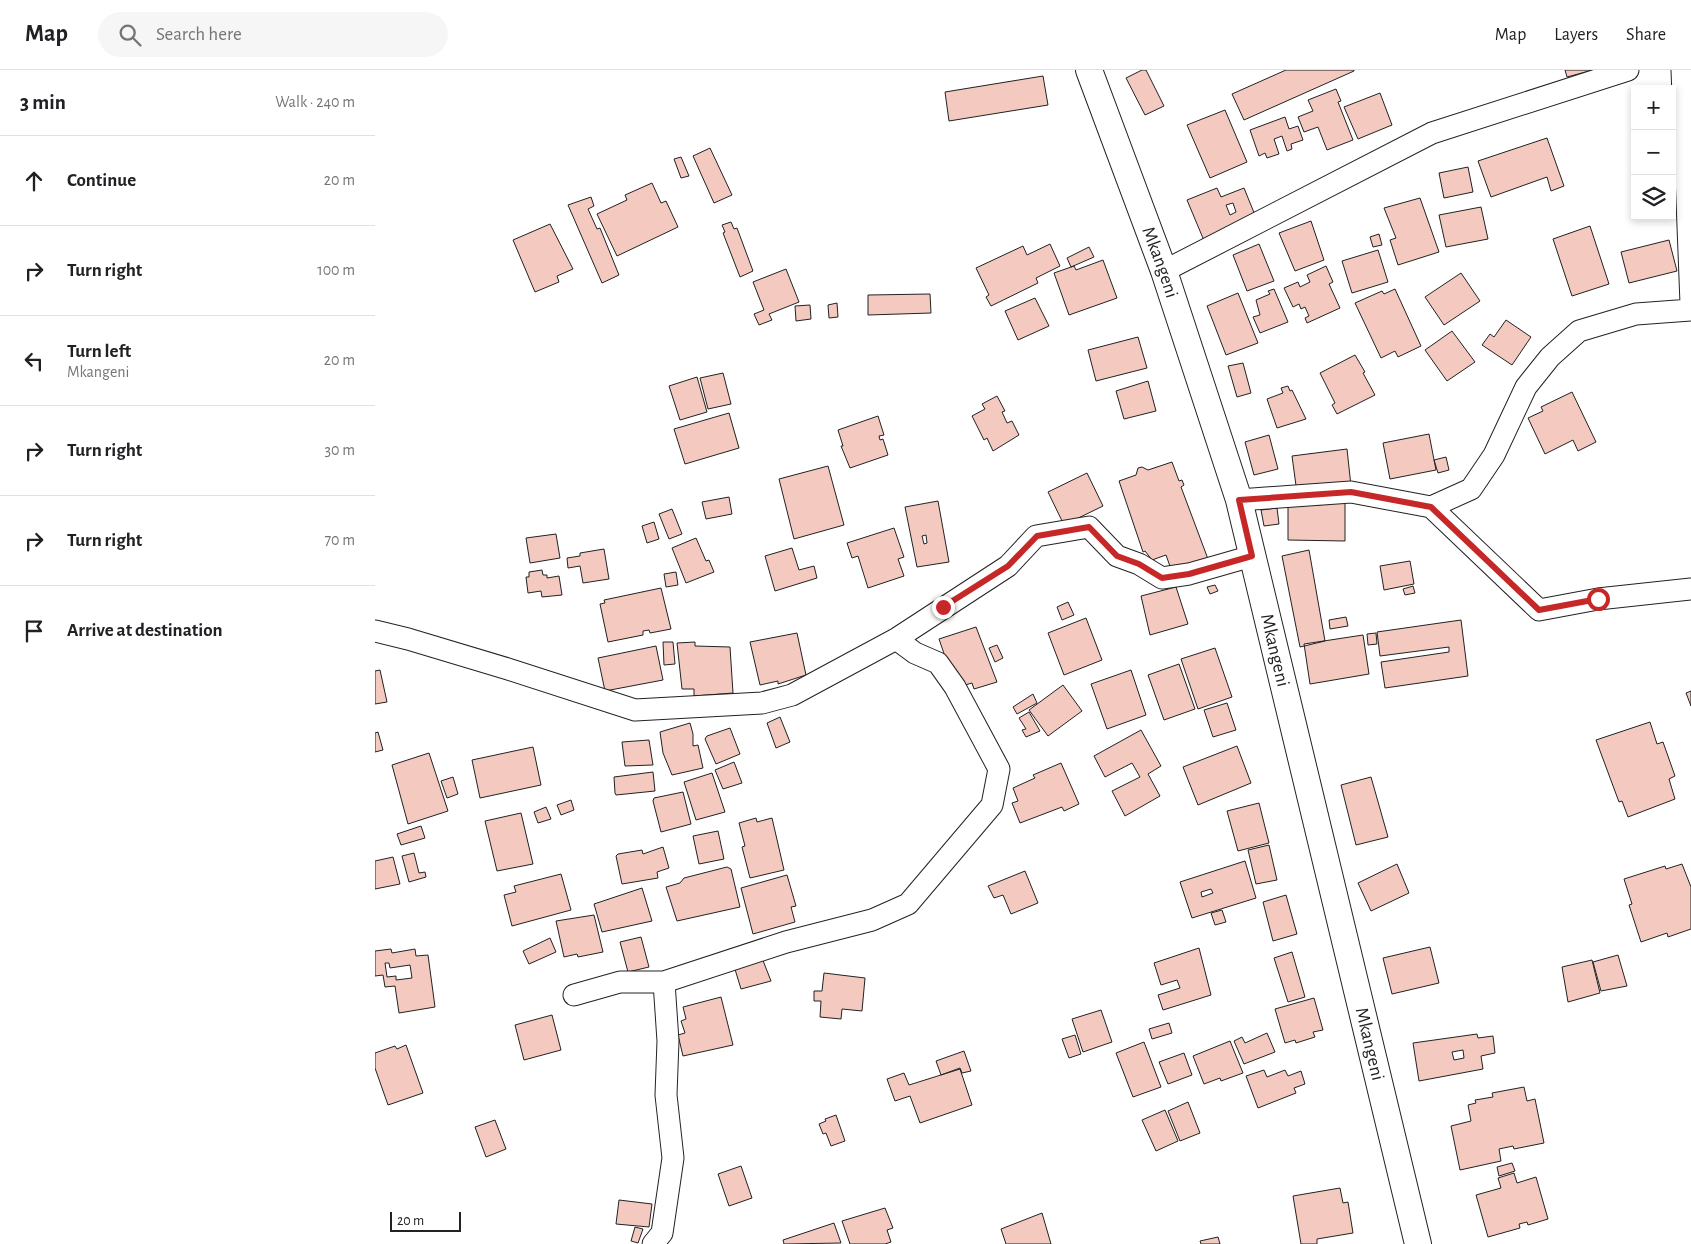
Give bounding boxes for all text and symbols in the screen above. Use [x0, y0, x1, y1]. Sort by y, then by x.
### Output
search box [98, 12, 448, 57]
icon: search [116, 21, 144, 49]
text: Map [25, 22, 68, 46]
text: Search here [156, 25, 242, 44]
text: Map [1495, 26, 1526, 44]
text: Layers [1554, 26, 1598, 44]
text: Share [1626, 26, 1666, 44]
map controls [1631, 85, 1676, 220]
button: + [1631, 85, 1676, 130]
text: 3 min [20, 92, 66, 113]
text: Walk · 240 m [275, 94, 355, 110]
button: − [1631, 130, 1676, 175]
icon: ahead [20, 167, 48, 195]
text: Continue [67, 171, 136, 190]
text: 20 m [324, 172, 355, 188]
button: layers [1631, 175, 1676, 220]
street label: Mkangeni [1139, 224, 1182, 300]
icon: right [20, 257, 48, 285]
text: Turn right [67, 261, 142, 280]
text: 100 m [317, 262, 355, 278]
text: Turn left [67, 342, 131, 361]
icon: left [20, 347, 48, 375]
text: 20 m [324, 352, 355, 368]
text: Mkangeni [67, 364, 129, 380]
icon: right [20, 437, 48, 465]
text: Turn right [67, 441, 142, 460]
text: 30 m [325, 442, 355, 458]
icon: right [20, 527, 48, 555]
text: Turn right [67, 531, 142, 550]
text: 70 m [324, 532, 355, 548]
route start [1587, 588, 1610, 611]
route end [932, 596, 955, 619]
street label: Mkangeni [1257, 612, 1293, 688]
icon: arrive [20, 617, 48, 645]
text: Arrive at destination [67, 621, 223, 640]
street label: Mkangeni [1352, 1006, 1388, 1082]
scale bar [390, 1209, 461, 1232]
text: 20 m [397, 1214, 424, 1228]

